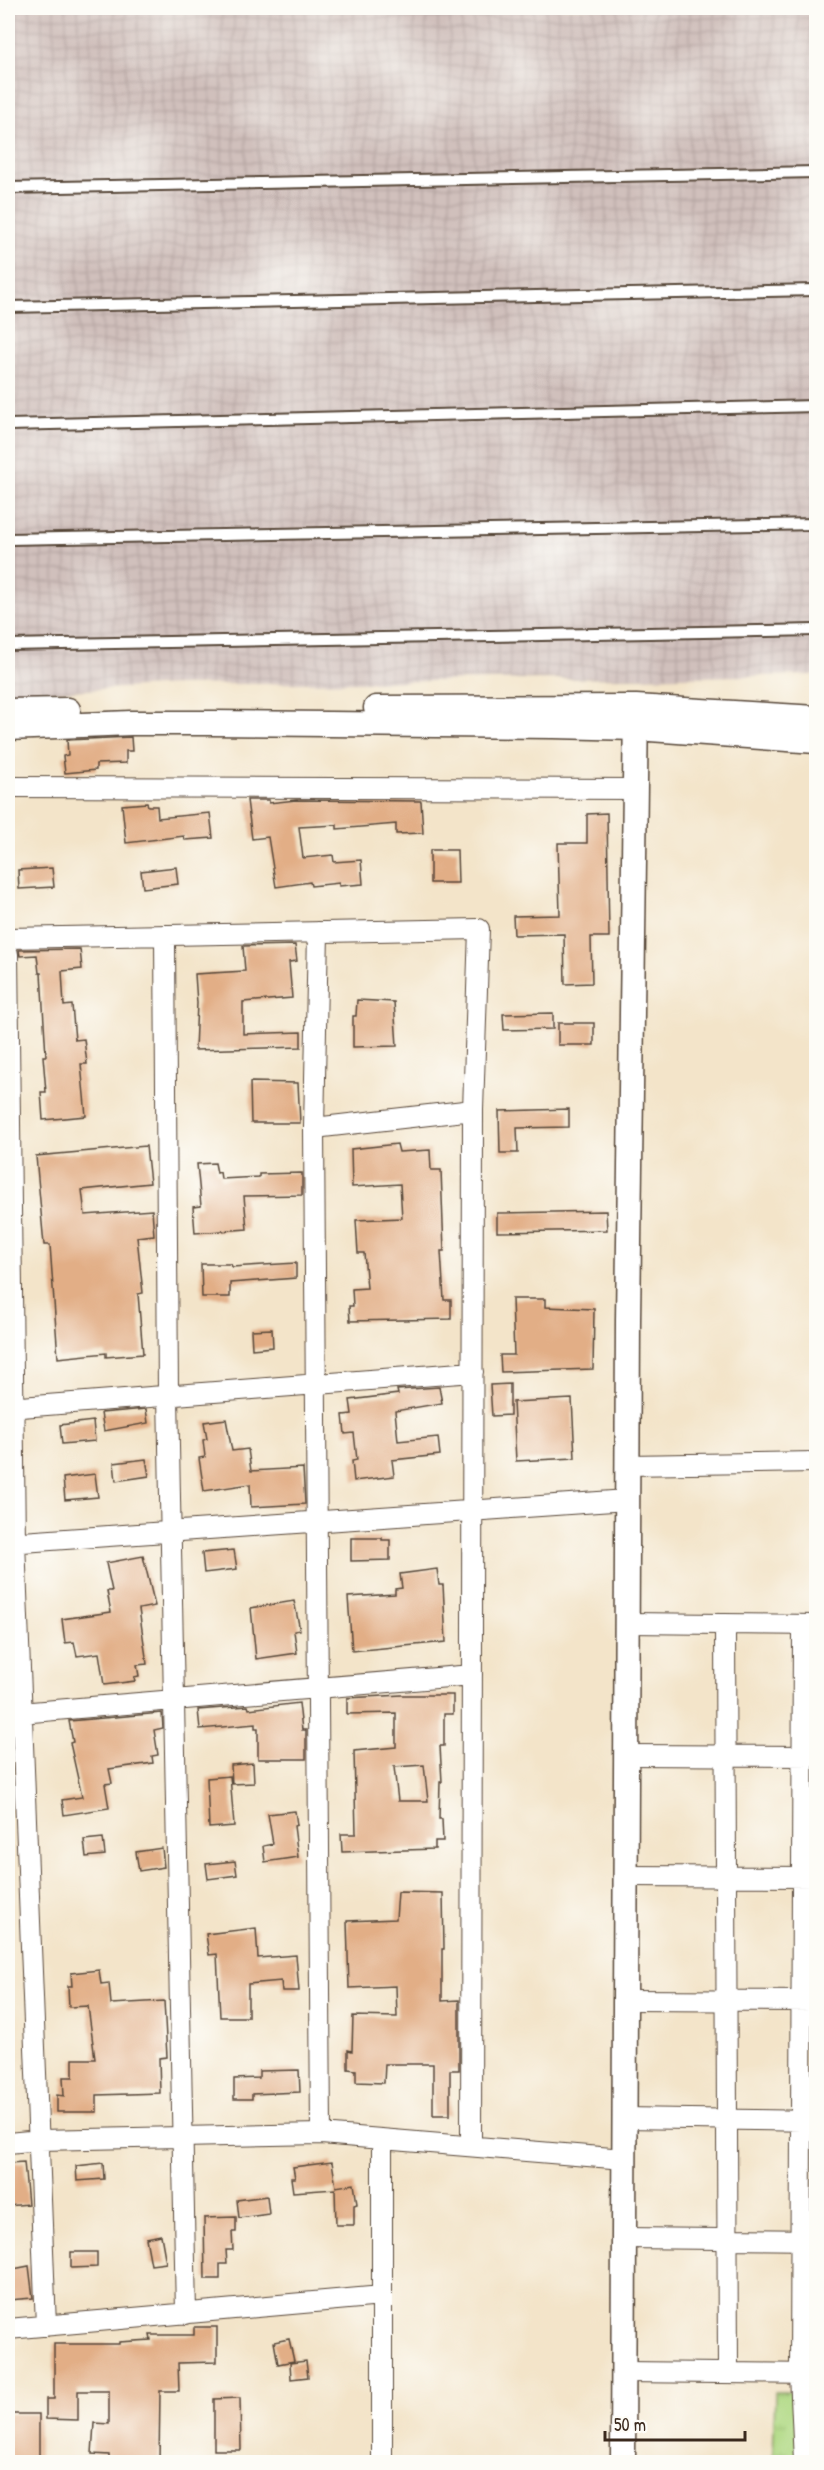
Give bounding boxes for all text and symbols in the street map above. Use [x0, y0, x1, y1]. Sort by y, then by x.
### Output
scale bar [605, 2404, 744, 2442]
text: 50 m [614, 2412, 646, 2437]

